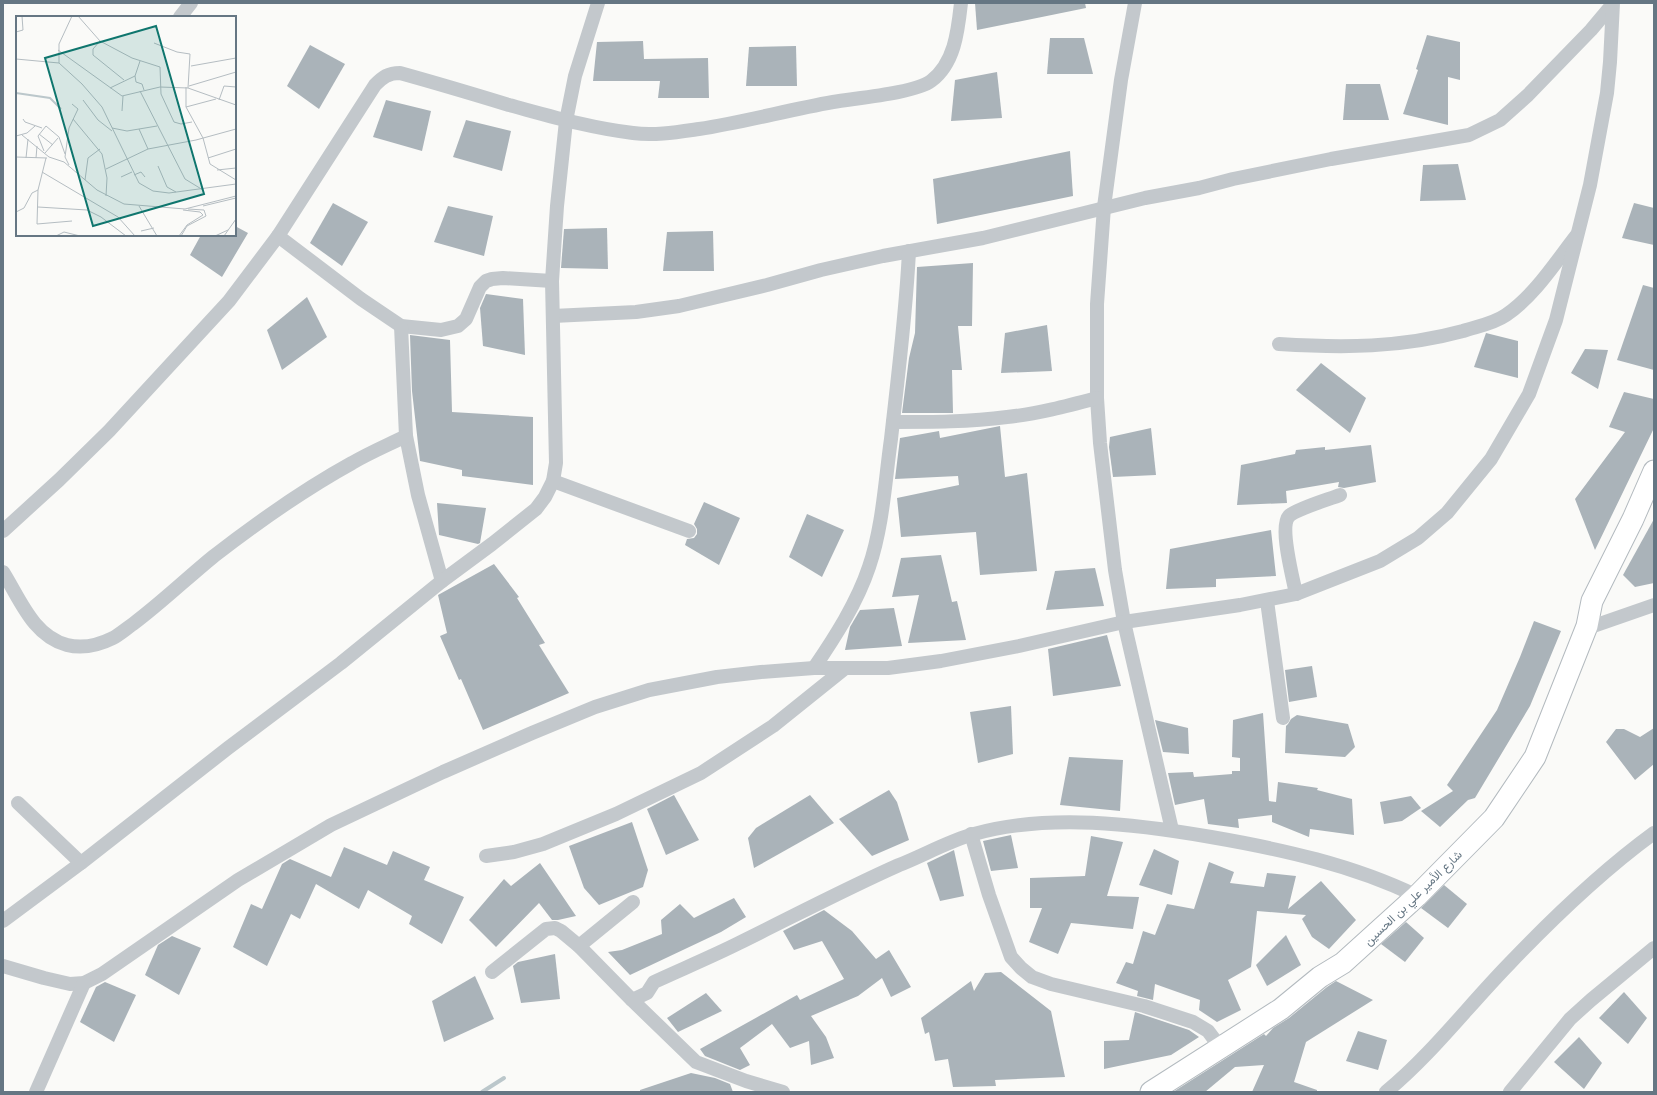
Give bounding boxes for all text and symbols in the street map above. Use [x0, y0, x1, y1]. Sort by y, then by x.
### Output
inset map [16, 16, 236, 236]
street label: شارع الأمير علي بن الحسين [1361, 847, 1467, 951]

